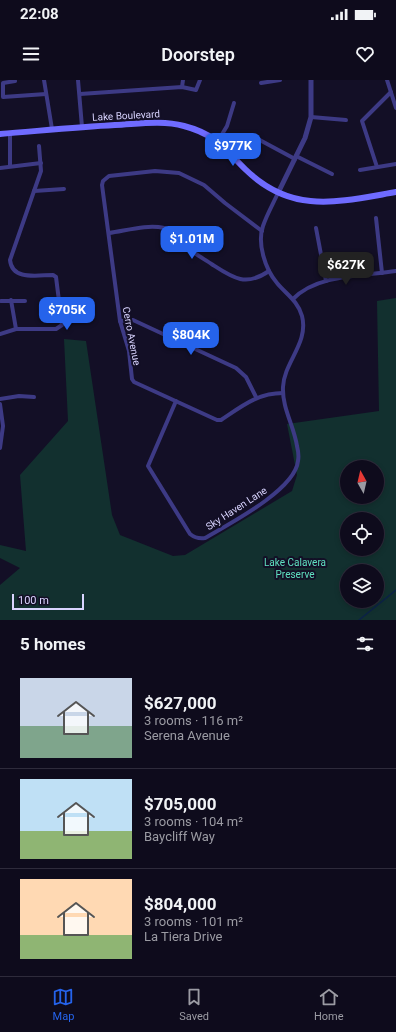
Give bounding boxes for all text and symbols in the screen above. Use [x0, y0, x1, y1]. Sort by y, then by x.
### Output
text: 22:08 [20, 5, 59, 23]
icon: menu [20, 43, 42, 65]
icon: heart [354, 43, 376, 65]
text: Doorstep [161, 44, 235, 65]
street label: Lake Boulevard [92, 108, 160, 123]
pin: $977K [205, 133, 261, 167]
text: $977K [214, 138, 252, 153]
pin: $1.01M [159, 226, 225, 260]
text: $1.01M [170, 231, 215, 246]
pin: $627K [318, 252, 374, 286]
text: $627K [327, 257, 365, 272]
pin: $705K [39, 297, 95, 331]
text: $705K [48, 302, 86, 317]
street label: Cerro Avenue [120, 306, 143, 366]
pin: $804K [163, 322, 219, 356]
text: $804K [172, 327, 210, 342]
north arrow [340, 460, 384, 504]
map controls [340, 460, 384, 608]
street label: Sky Haven Lane [204, 485, 269, 532]
button: locate [340, 512, 384, 556]
park label: Lake Calavera Preserve [264, 557, 326, 580]
button: layers [340, 564, 384, 608]
scale bar [12, 592, 84, 611]
text: 100 m [18, 594, 49, 607]
icon: filters [354, 633, 376, 655]
text: 5 homes [20, 634, 86, 654]
text: $627,000 [144, 693, 216, 713]
icon: home [52, 694, 100, 742]
text: 3 rooms · 116 m² [144, 713, 243, 728]
text: Serena Avenue [144, 728, 230, 743]
text: $705,000 [144, 794, 216, 814]
icon: home [52, 795, 100, 843]
text: 3 rooms · 104 m² [144, 814, 243, 829]
text: Baycliff Way [144, 829, 215, 844]
text: $804,000 [144, 894, 216, 914]
icon: home [52, 895, 100, 943]
text: 3 rooms · 101 m² [144, 914, 243, 929]
text: La Tiera Drive [144, 929, 223, 944]
tab: Map [52, 986, 74, 1023]
tab: Saved [179, 986, 209, 1023]
tab: Home [314, 986, 344, 1023]

